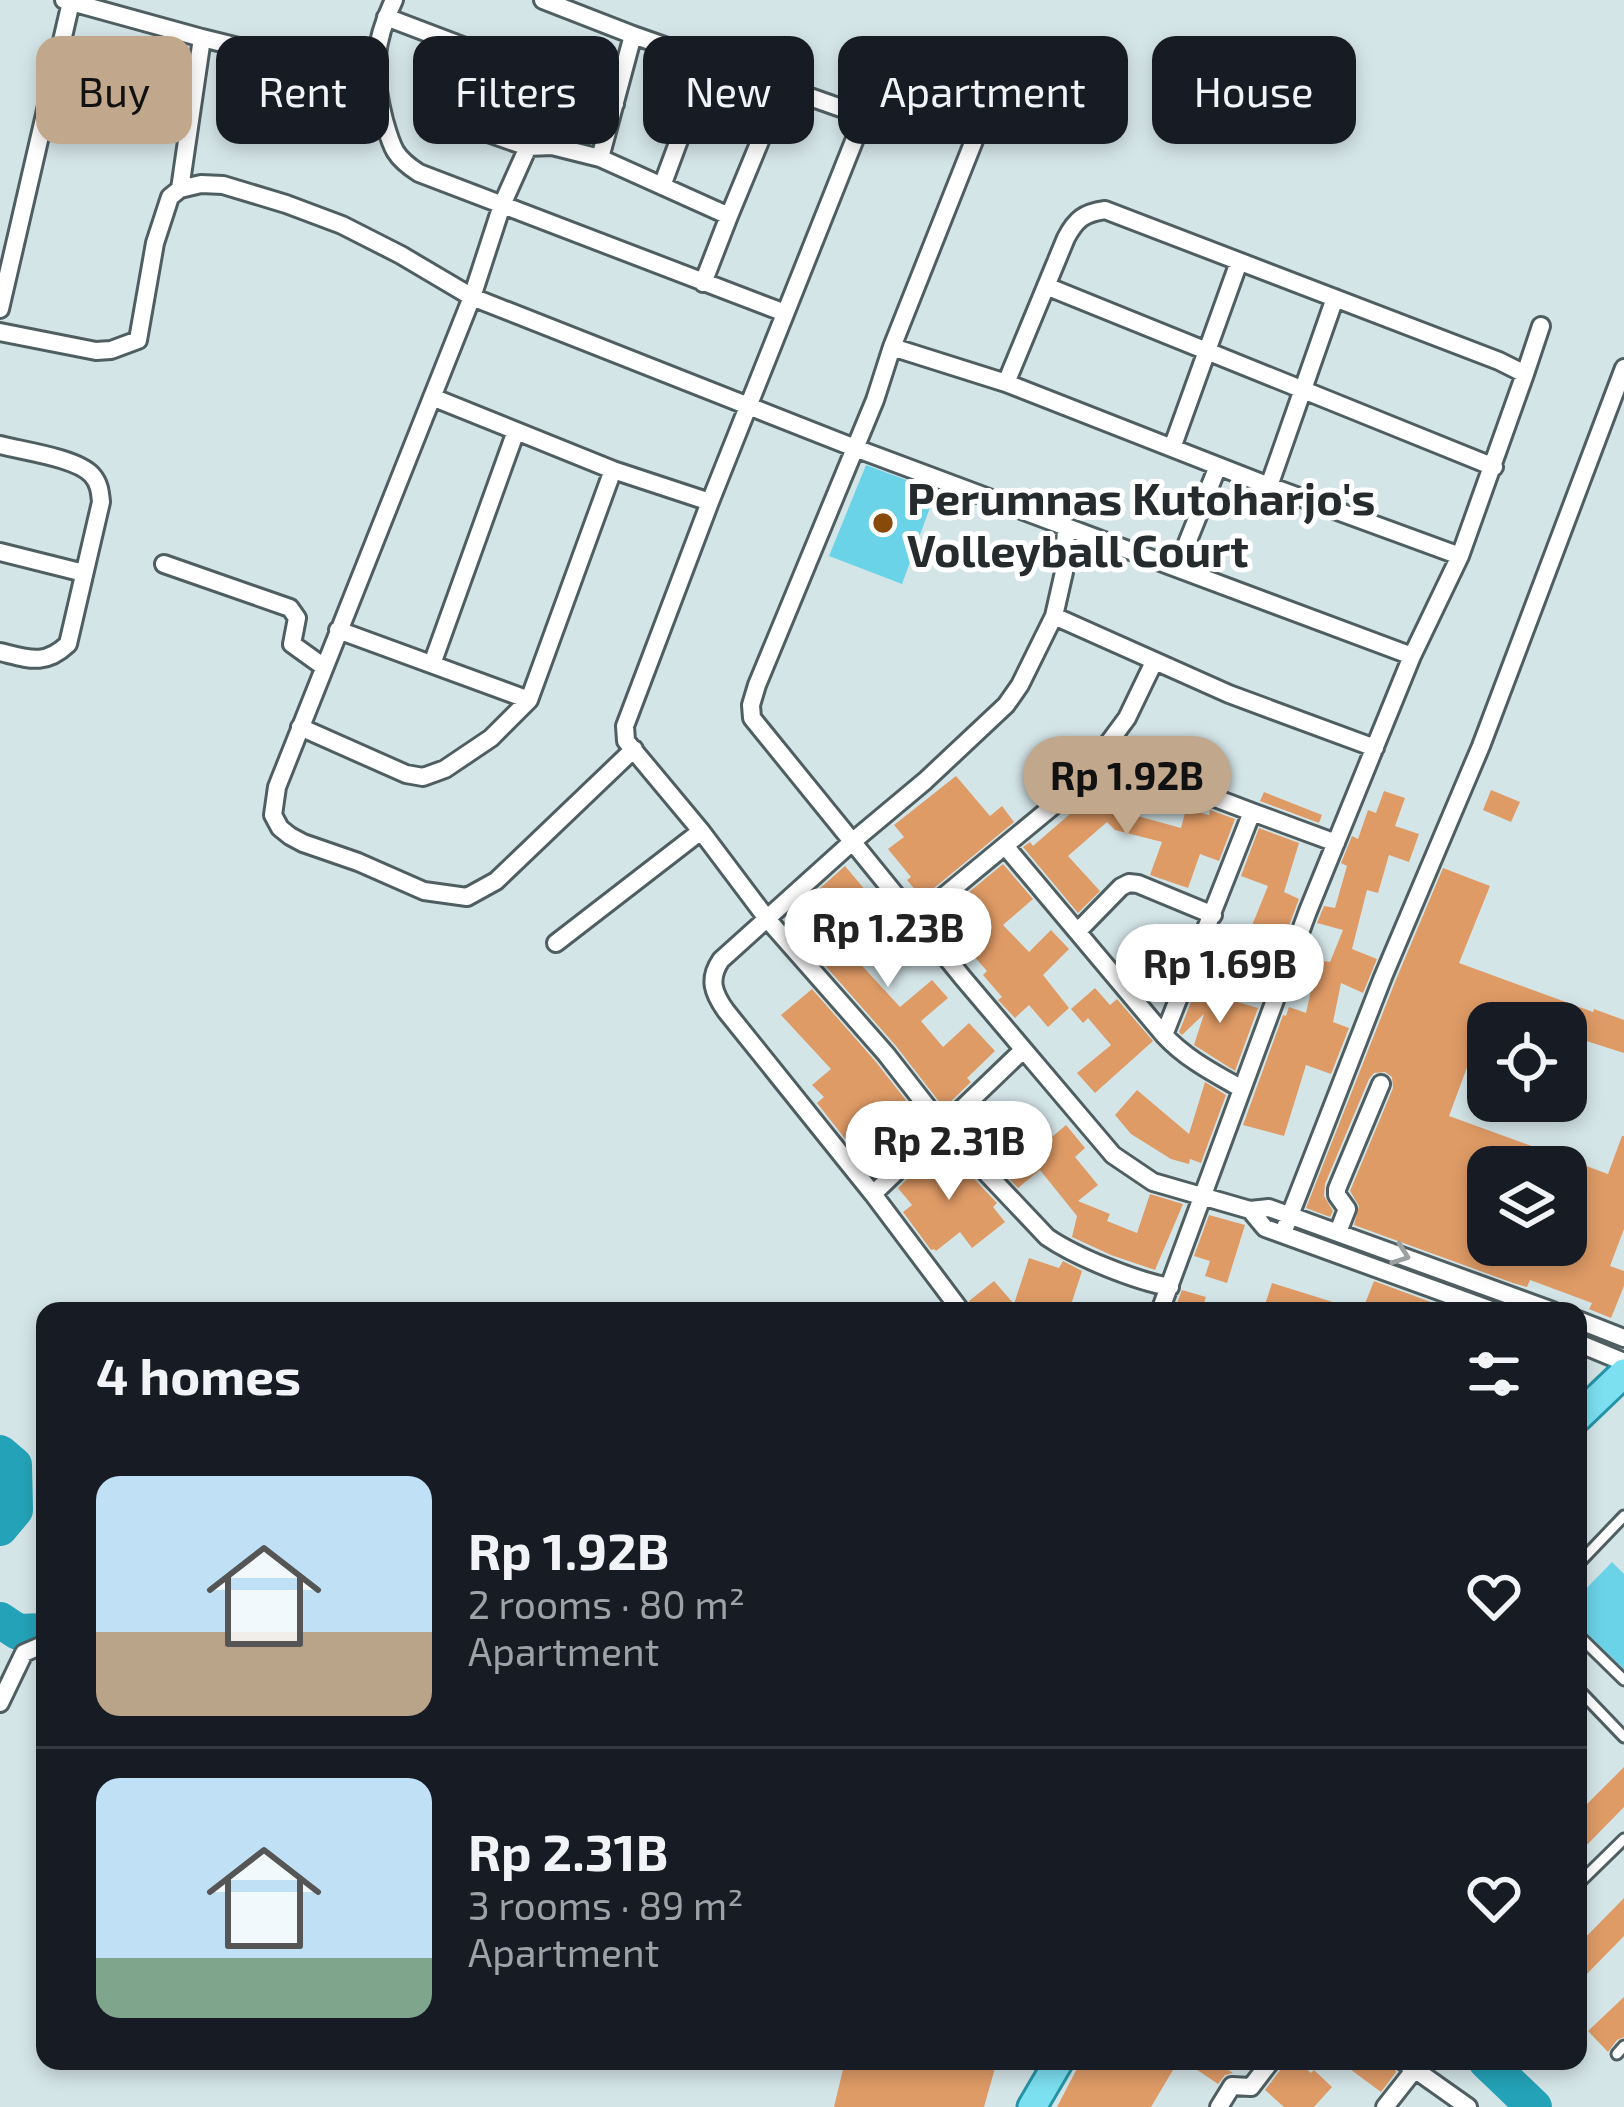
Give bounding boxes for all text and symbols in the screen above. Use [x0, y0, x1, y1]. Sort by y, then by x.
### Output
chip: Buy [36, 36, 192, 144]
chip: Rent [216, 36, 389, 144]
chip: Filters [413, 36, 619, 144]
chip: New [643, 36, 814, 144]
chip: Apartment [838, 36, 1128, 144]
chip: House [1152, 36, 1356, 144]
place label: Perumnas Kutoharjo's Volleyball Court [907, 470, 1375, 577]
marker: Perumnas Kutoharjo's Volleyball Court [870, 510, 896, 536]
pin: Rp 1.92B [1003, 736, 1251, 838]
text: Rp 1.92B [1050, 751, 1204, 798]
pin: Rp 1.23B [764, 888, 1012, 990]
text: Rp 1.23B [811, 903, 965, 950]
pin: Rp 1.69B [1096, 924, 1344, 1026]
text: Rp 1.69B [1143, 939, 1297, 986]
map controls [1467, 1002, 1587, 1266]
button: locate [1467, 1002, 1587, 1122]
pin: Rp 2.31B [825, 1101, 1073, 1203]
text: Rp 2.31B [872, 1116, 1026, 1163]
button: layers [1467, 1146, 1587, 1266]
one-way arrow [1389, 1241, 1410, 1265]
icon: filters [1461, 1341, 1527, 1407]
text: 4 homes [96, 1344, 301, 1405]
text: Rp 1.92B [468, 1519, 669, 1580]
icon: home [192, 1524, 336, 1668]
icon: heart [1461, 1563, 1527, 1629]
text: 2 rooms · 80 m² [468, 1580, 745, 1627]
text: Apartment [468, 1627, 659, 1674]
text: Rp 2.31B [468, 1820, 668, 1881]
icon: home [192, 1826, 336, 1970]
icon: heart [1461, 1865, 1527, 1931]
text: 3 rooms · 89 m² [468, 1881, 743, 1928]
text: Apartment [468, 1928, 659, 1975]

